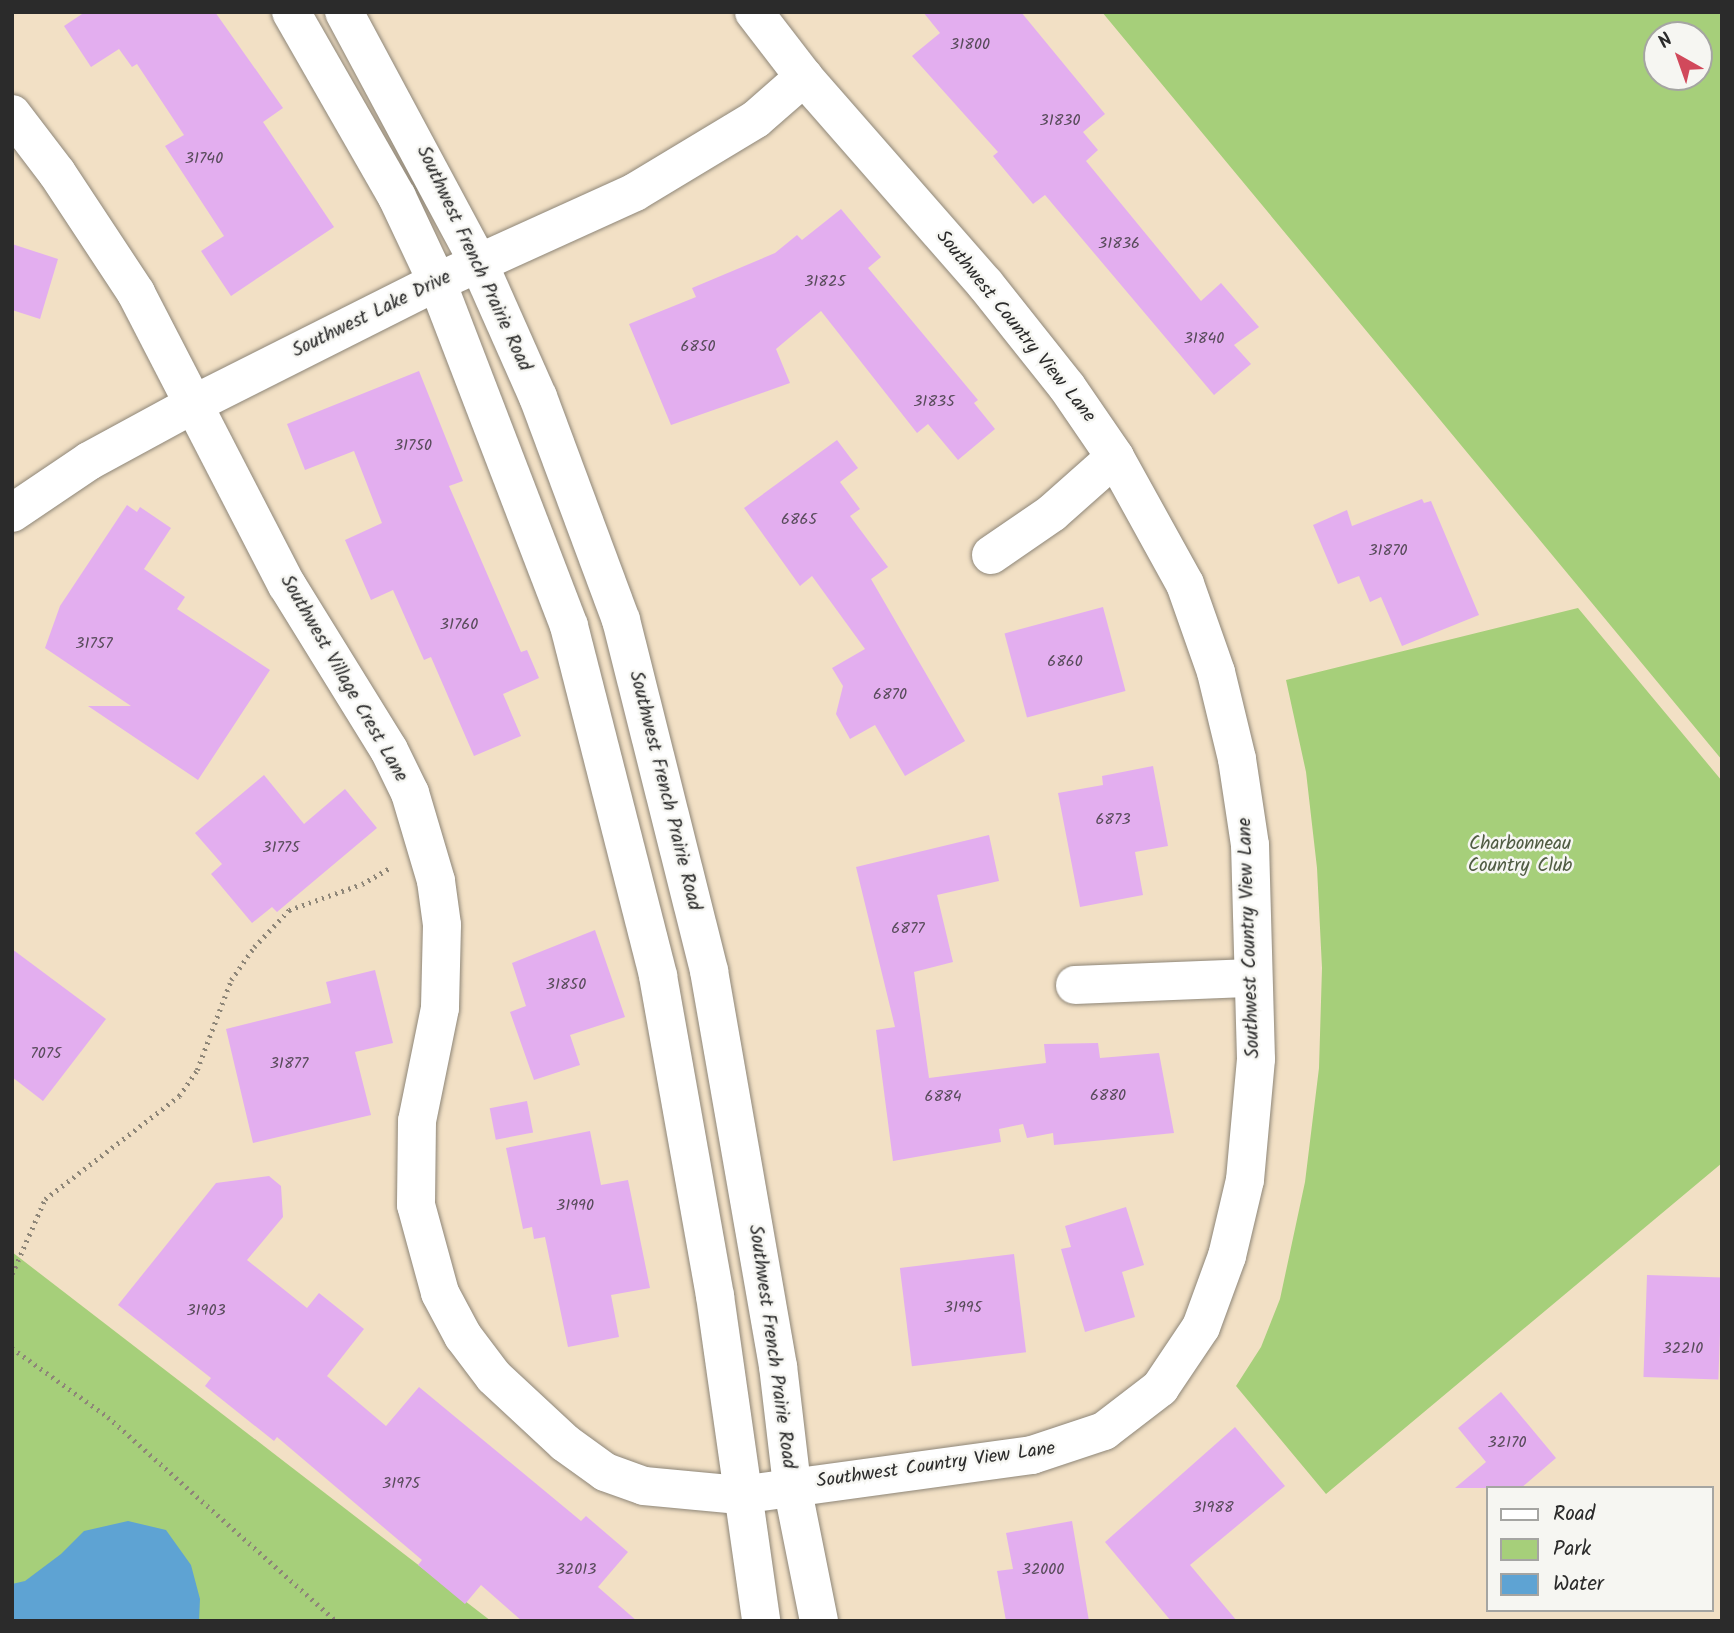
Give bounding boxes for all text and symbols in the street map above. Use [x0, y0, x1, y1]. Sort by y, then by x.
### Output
north arrow [1643, 21, 1713, 91]
text: N [1652, 26, 1680, 57]
house number: 31800 [950, 35, 990, 55]
house number: 31830 [1040, 111, 1080, 131]
street label: Southwest French Prairie Road [411, 143, 535, 375]
house number: 31740 [185, 149, 223, 169]
street label: Southwest Country View Lane [930, 226, 1100, 428]
house number: 31836 [1098, 234, 1140, 254]
street label: Southwest Lake Drive [289, 267, 455, 363]
house number: 31825 [804, 272, 846, 292]
house number: 31840 [1184, 329, 1224, 349]
house number: 6850 [680, 337, 716, 357]
house number: 31835 [913, 392, 955, 412]
house number: 31750 [394, 436, 432, 456]
house number: 6865 [781, 510, 817, 530]
house number: 31870 [1368, 541, 1408, 561]
street label: Southwest Village Crest Lane [274, 572, 412, 786]
house number: 31760 [440, 615, 478, 635]
house number: 31757 [75, 634, 113, 654]
house number: 6860 [1047, 652, 1083, 672]
street label: Southwest French Prairie Road [623, 669, 705, 913]
house number: 6870 [873, 685, 907, 705]
house number: 6873 [1095, 810, 1131, 830]
street label: Southwest Country View Lane [1234, 817, 1266, 1059]
park label: Charbonneau Country Club [1468, 834, 1572, 878]
house number: 31775 [262, 838, 300, 858]
house number: 6877 [891, 919, 925, 939]
house number: 31850 [546, 975, 586, 995]
house number: 7075 [30, 1044, 62, 1064]
house number: 31877 [270, 1054, 308, 1074]
house number: 6880 [1090, 1086, 1126, 1106]
house number: 6884 [925, 1087, 961, 1107]
house number: 31990 [556, 1196, 594, 1216]
street label: Southwest French Prairie Road [743, 1224, 799, 1470]
house number: 31995 [944, 1298, 982, 1318]
house number: 31903 [186, 1301, 226, 1321]
house number: 32210 [1663, 1339, 1703, 1359]
house number: 32170 [1488, 1433, 1526, 1453]
street label: Southwest Country View Lane [815, 1438, 1057, 1494]
house number: 31975 [382, 1474, 420, 1494]
legend [1486, 1486, 1713, 1612]
house number: 31988 [1192, 1498, 1234, 1518]
text: Road [1553, 1498, 1595, 1531]
text: Park [1553, 1533, 1591, 1566]
house number: 32013 [556, 1560, 596, 1580]
house number: 32000 [1022, 1560, 1064, 1580]
text: Water [1553, 1568, 1604, 1601]

